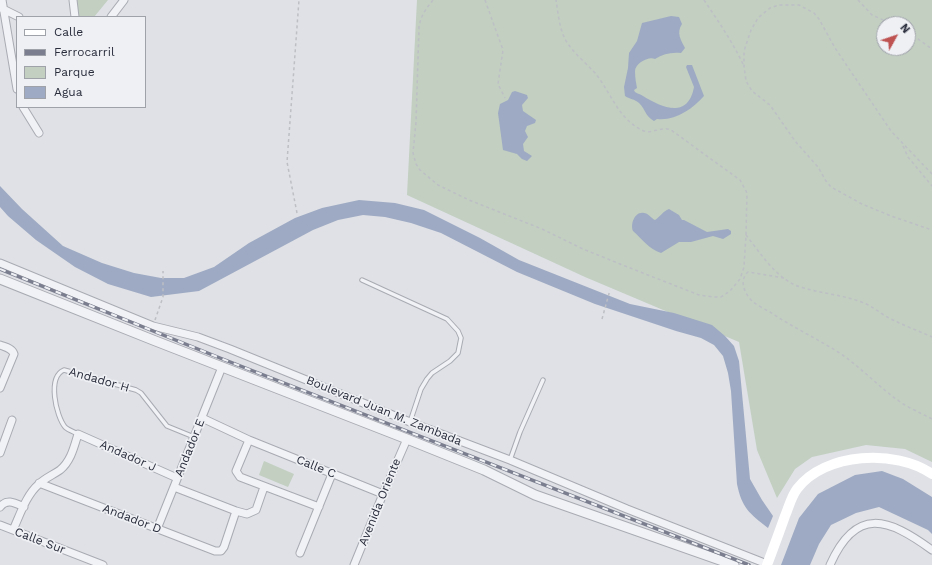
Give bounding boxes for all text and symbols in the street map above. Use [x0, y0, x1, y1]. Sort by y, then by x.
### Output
legend [16, 16, 146, 108]
north arrow [876, 16, 916, 56]
text: N [897, 21, 912, 36]
text: Calle [54, 25, 83, 39]
text: Ferrocarril [54, 45, 115, 59]
text: Parque [54, 65, 95, 79]
text: Agua [54, 85, 83, 99]
street label: Andador H [67, 365, 131, 395]
street label: Boulevard Juan M. Zambada [304, 373, 464, 449]
street label: Andador E [172, 417, 208, 479]
street label: Andador J [98, 437, 158, 475]
street label: Calle C [294, 453, 338, 481]
street label: Avenida Oriente [356, 456, 404, 548]
street label: Andador D [100, 501, 164, 537]
street label: Calle Sur [13, 525, 67, 557]

